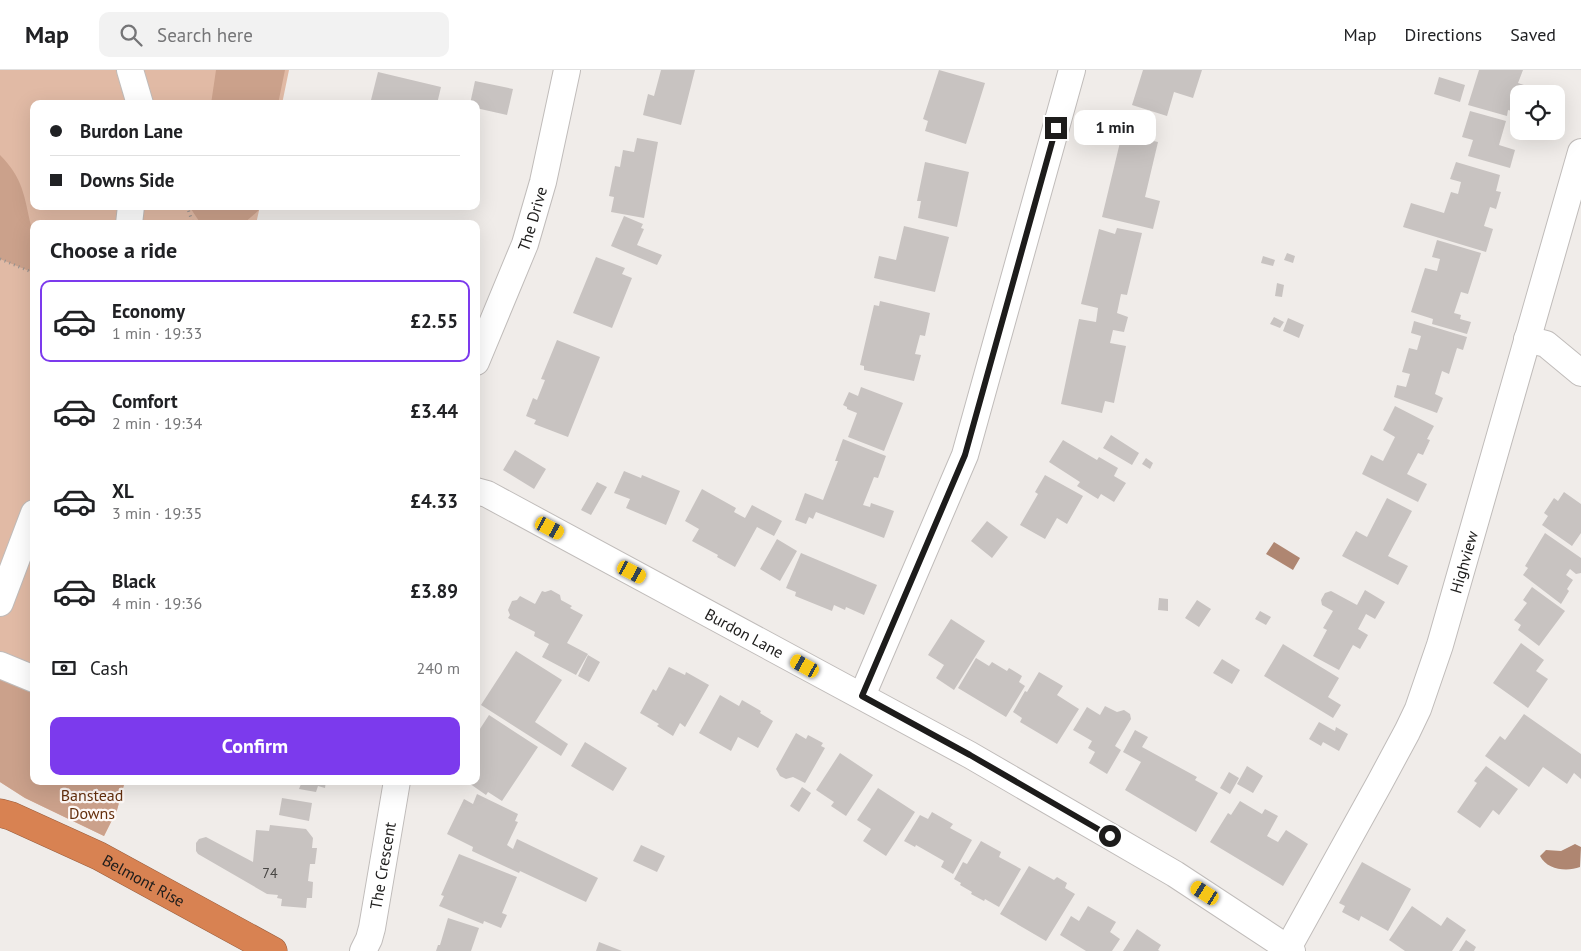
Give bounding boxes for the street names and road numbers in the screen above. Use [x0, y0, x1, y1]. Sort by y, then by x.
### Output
street label: The Drive [513, 184, 551, 254]
street label: Highview [1445, 528, 1482, 596]
street label: Burdon Lane [702, 604, 787, 662]
street label: The Crescent [365, 820, 400, 911]
street label: Belmont Rise [99, 850, 188, 911]

